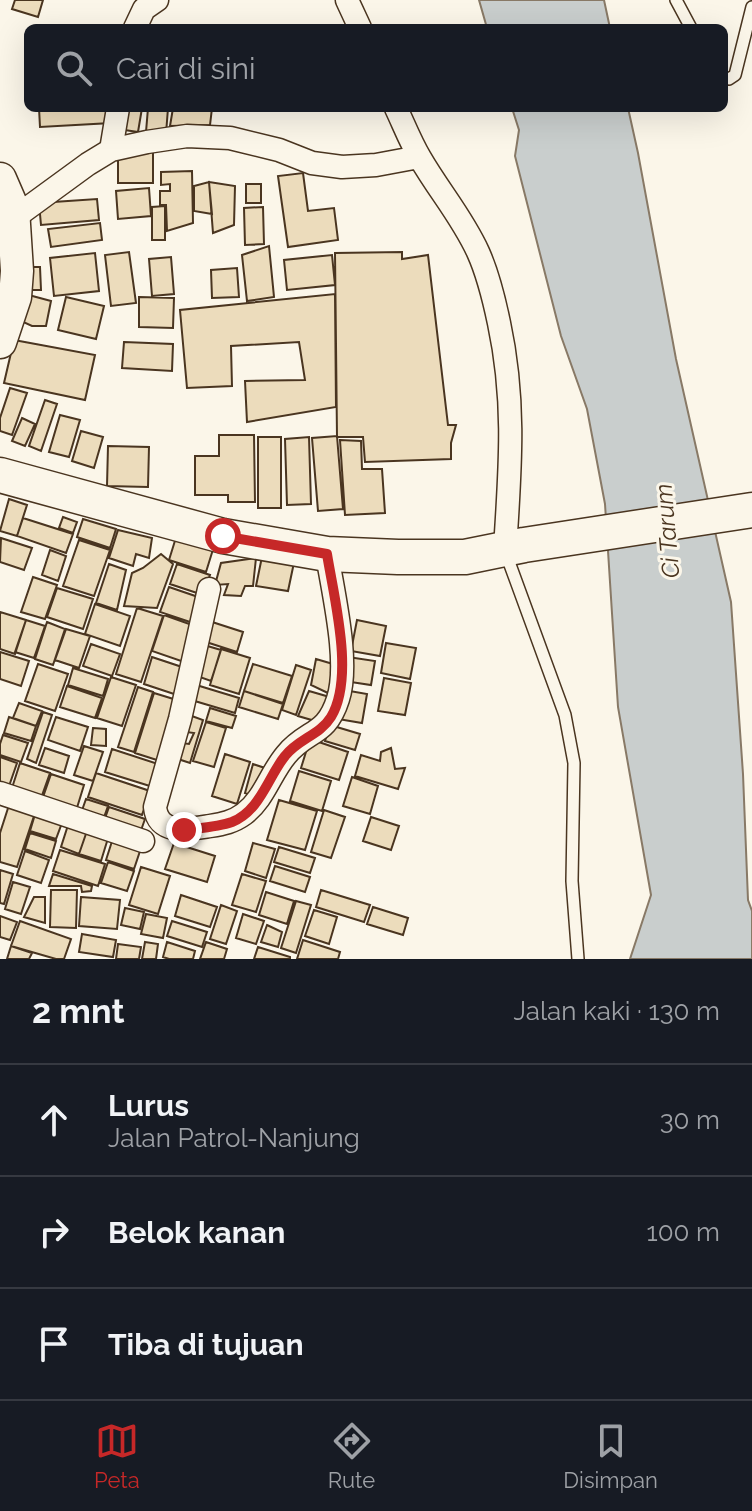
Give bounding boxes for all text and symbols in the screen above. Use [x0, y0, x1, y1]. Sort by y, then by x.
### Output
search box [24, 24, 728, 112]
icon: search [52, 46, 96, 90]
text: Cari di sini [116, 51, 256, 86]
water label: Ci Tarum [648, 482, 686, 580]
route start [205, 518, 241, 554]
route end [166, 812, 202, 848]
text: 2 mnt [32, 991, 125, 1031]
text: Jalan kaki · 130 m [514, 996, 720, 1026]
text: Lurus [108, 1088, 189, 1123]
icon: ahead [32, 1098, 76, 1142]
text: 30 m [660, 1105, 720, 1135]
text: Jalan Patrol-Nanjung [108, 1123, 360, 1153]
icon: right [32, 1210, 76, 1254]
text: Belok kanan [108, 1215, 285, 1250]
text: 100 m [647, 1217, 720, 1247]
icon: arrive [32, 1322, 76, 1366]
text: Tiba di tujuan [108, 1327, 304, 1362]
tab: Peta [94, 1419, 140, 1493]
tab: Rute [328, 1419, 375, 1493]
tab: Disimpan [563, 1419, 658, 1493]

